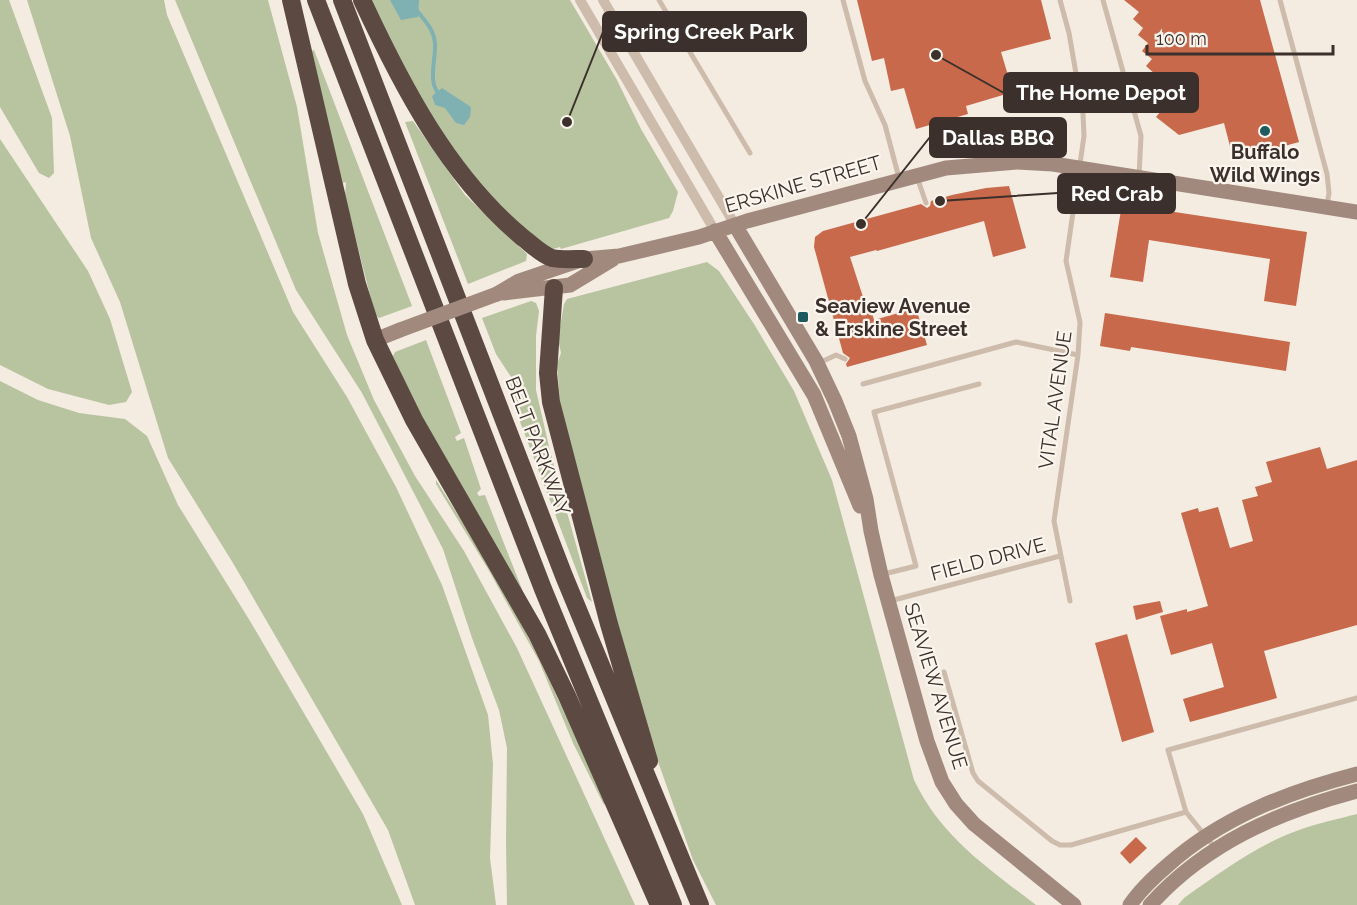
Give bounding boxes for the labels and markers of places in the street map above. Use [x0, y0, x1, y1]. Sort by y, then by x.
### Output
callout: Spring Creek Park [603, 12, 806, 51]
callout: The Home Depot [1004, 73, 1198, 112]
callout: Dallas BBQ [930, 118, 1066, 157]
marker: Buffalo Wild Wings [1258, 124, 1272, 138]
place label: Buffalo Wild Wings [1210, 140, 1320, 187]
callout: Red Crab [1058, 174, 1175, 213]
place label: Seaview Avenue & Erskine Street [815, 294, 970, 341]
marker: Seaview Avenue & Erskine Street [796, 310, 810, 324]

